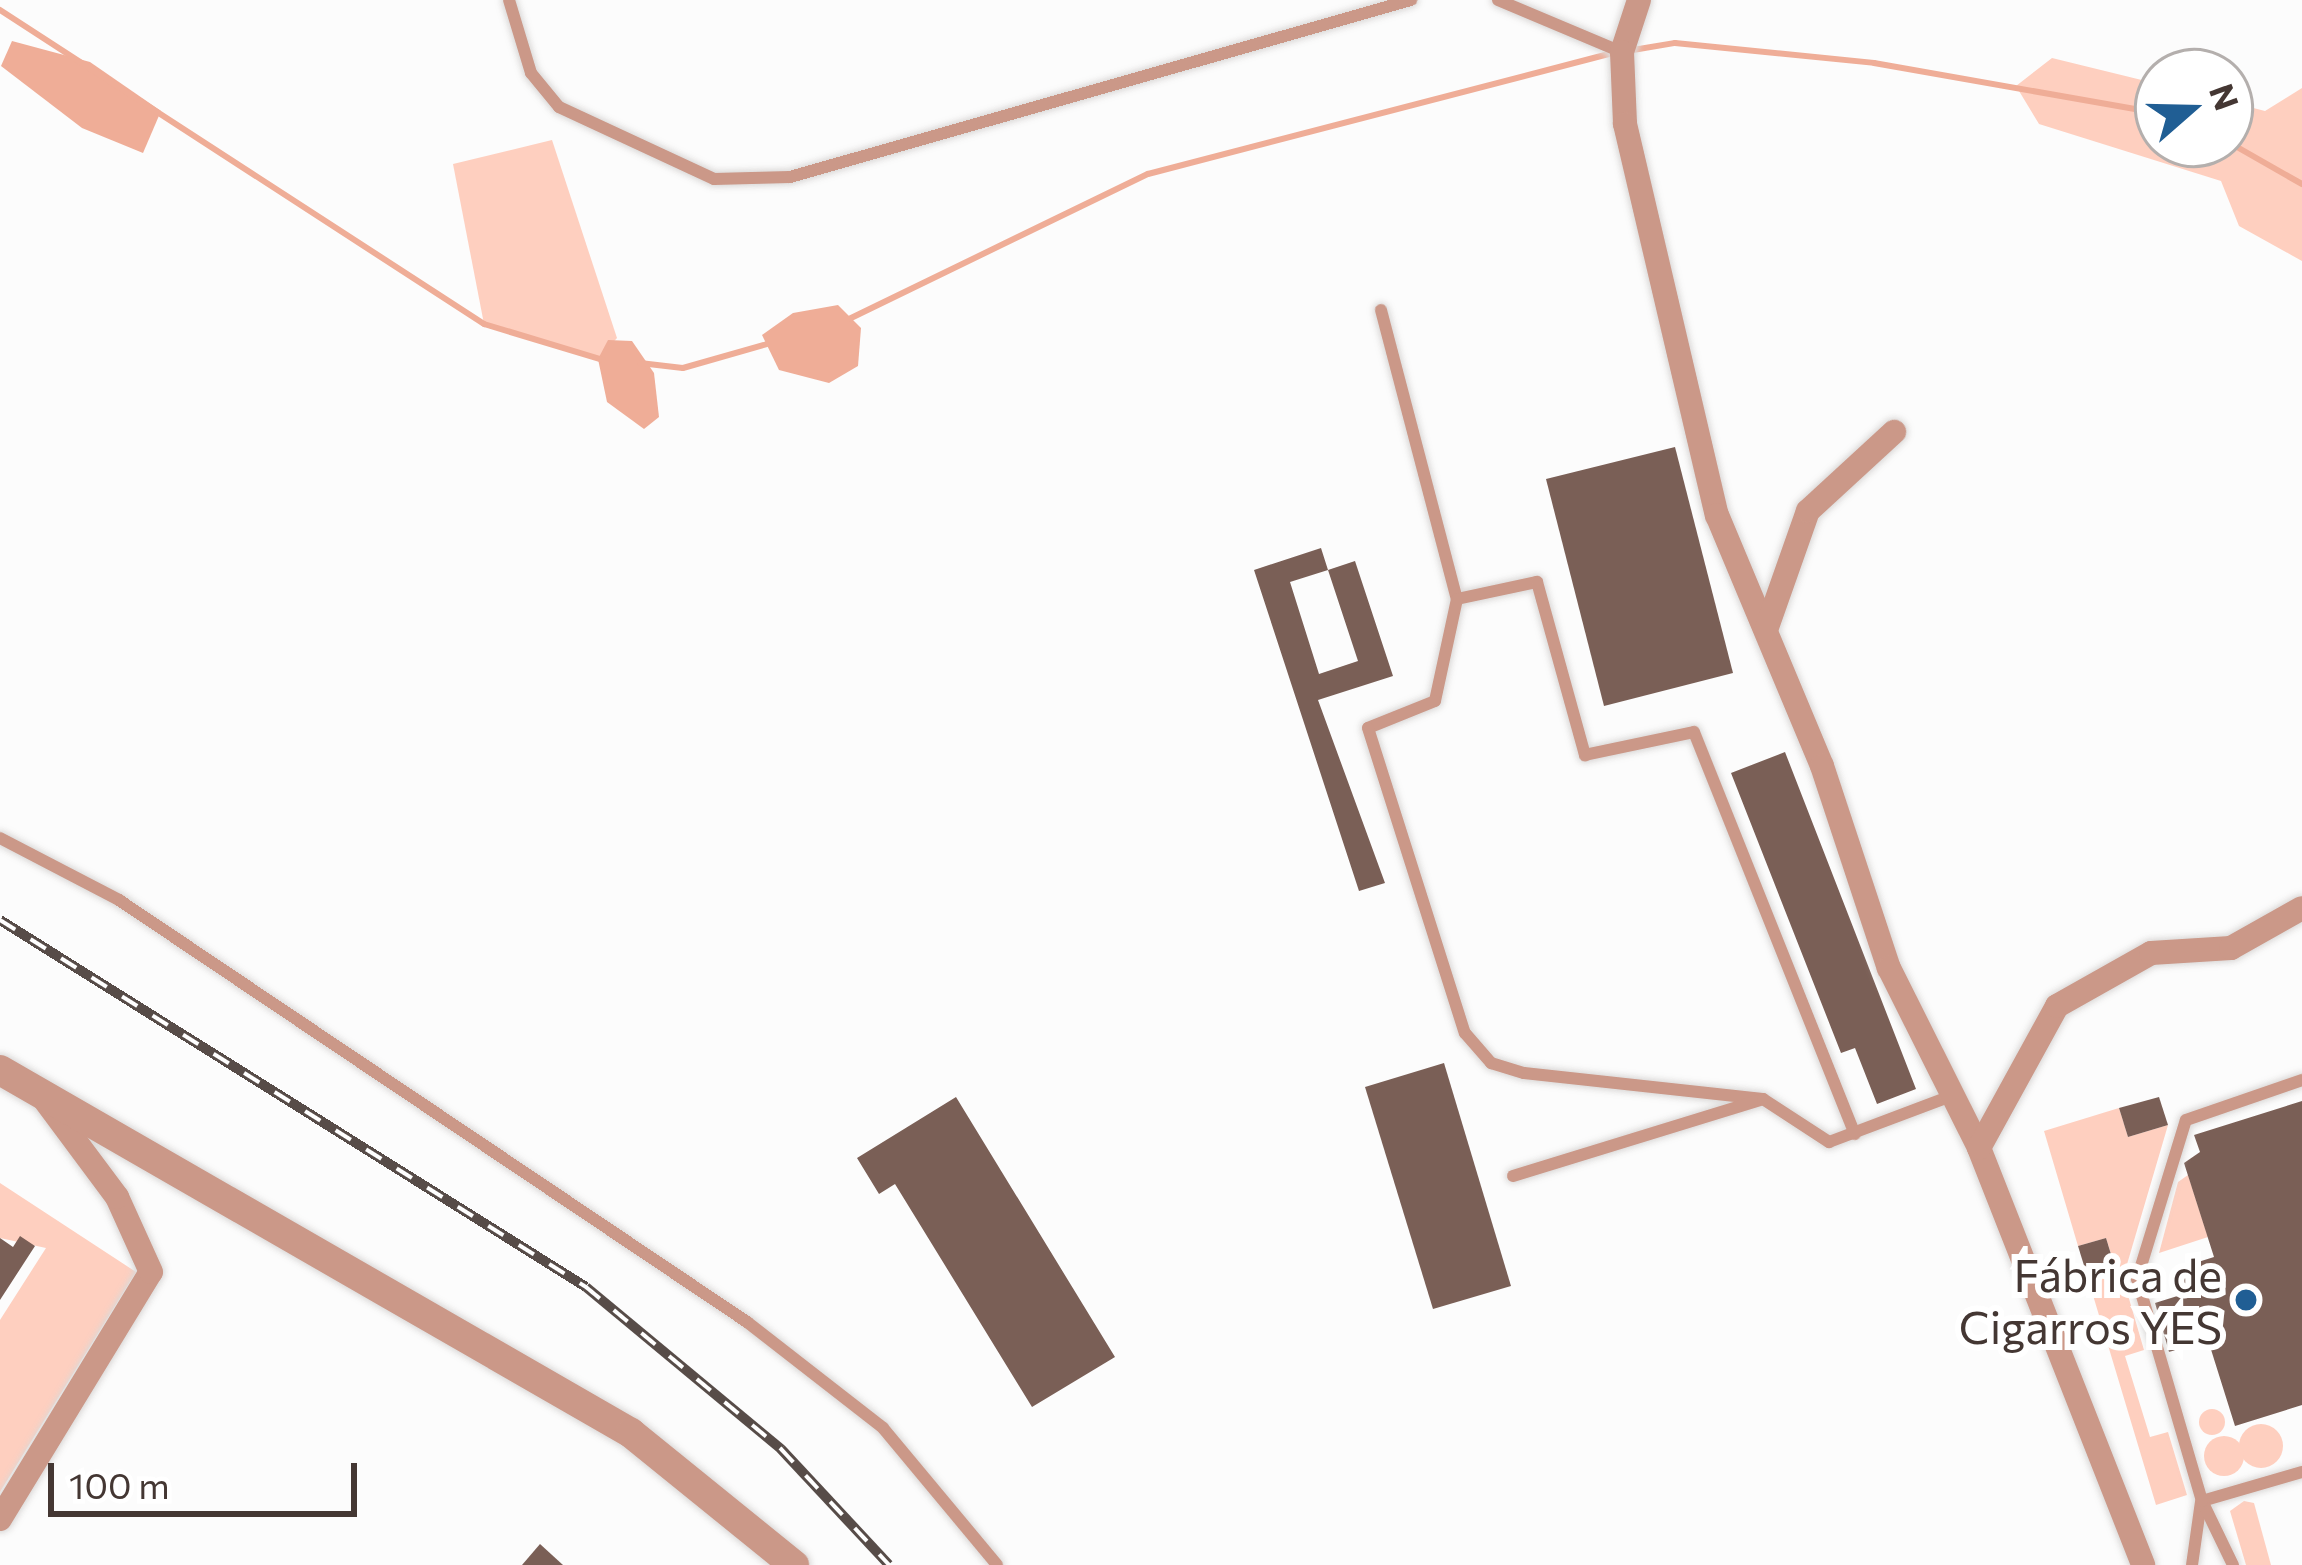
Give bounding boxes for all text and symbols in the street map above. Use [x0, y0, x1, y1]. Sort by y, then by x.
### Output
north arrow [2134, 48, 2254, 168]
text: N [2202, 78, 2249, 115]
place label: Fábrica de Cigarros YES [1959, 1247, 2222, 1353]
marker: Fábrica de Cigarros YES [2233, 1287, 2259, 1313]
scale bar [54, 1439, 363, 1513]
text: 100 m [69, 1462, 170, 1506]

